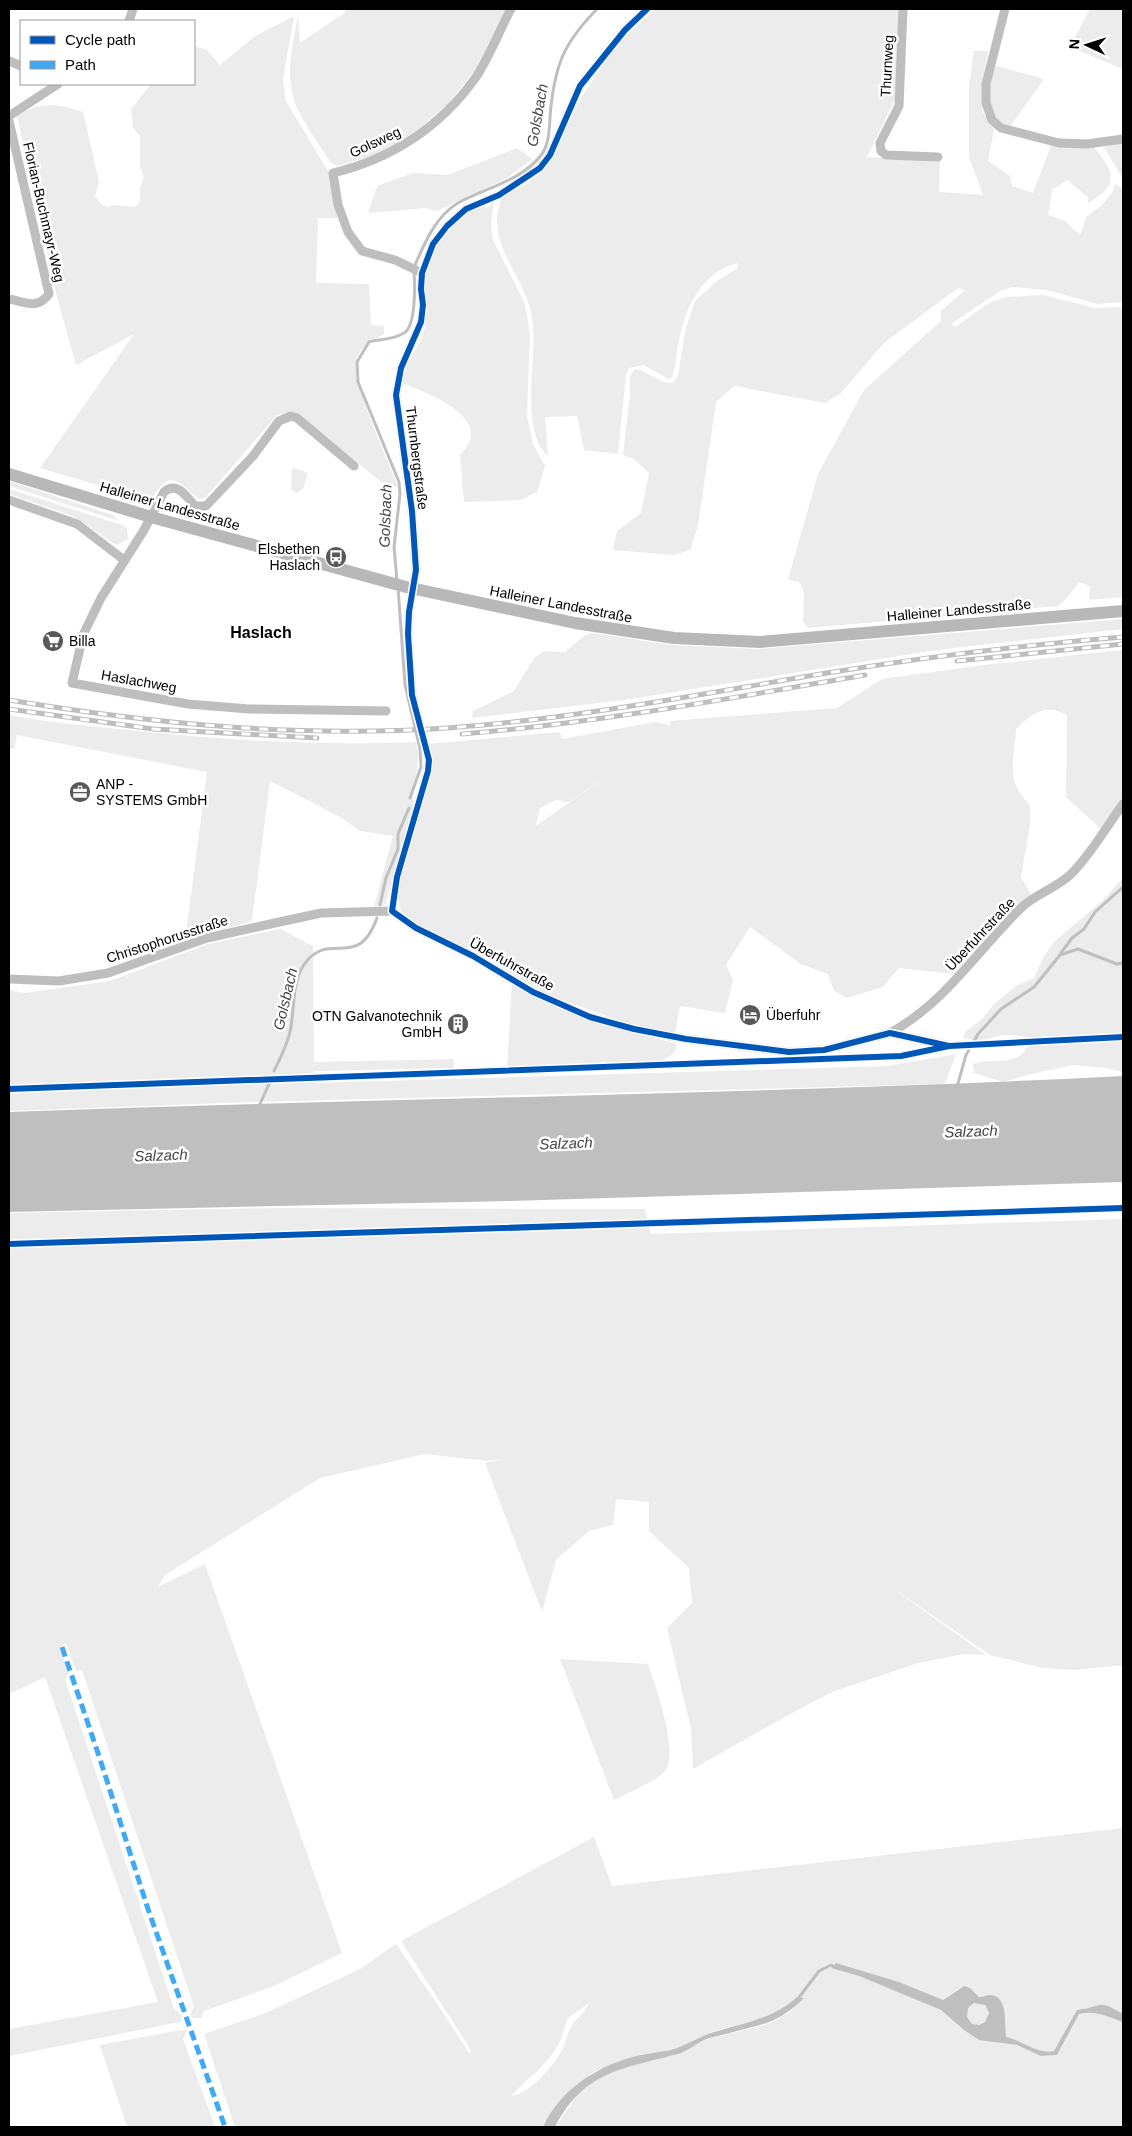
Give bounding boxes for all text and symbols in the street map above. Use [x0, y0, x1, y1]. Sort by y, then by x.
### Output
legend [20, 20, 195, 85]
north arrow [1062, 20, 1112, 70]
text: Cycle path [65, 31, 136, 48]
street label: Thurnweg [877, 34, 897, 98]
text: N [1066, 38, 1082, 50]
text: Path [65, 56, 96, 73]
water label: Golsbach [523, 82, 551, 148]
street label: Golsweg [347, 123, 403, 161]
street label: Florian-Buchmayr-Weg [20, 140, 68, 284]
street label: Thurnbergstraße [403, 405, 431, 511]
street label: Halleiner Landesstraße [98, 478, 242, 534]
water label: Golsbach [375, 484, 395, 548]
place label: Elsbethen Haslach [258, 541, 320, 573]
bus stop icon: Elsbethen Haslach [324, 545, 348, 569]
street label: Halleiner Landesstraße [488, 582, 634, 626]
street label: Halleiner Landesstraße [886, 596, 1032, 624]
district label: Haslach [230, 624, 292, 641]
supermarket icon: Billa [41, 629, 65, 653]
place label: Billa [69, 633, 96, 649]
street label: Haslachweg [100, 666, 178, 696]
place label: ANP - SYSTEMS GmbH [96, 776, 207, 808]
office icon: ANP - SYSTEMS GmbH [68, 780, 92, 804]
street label: Überfuhrstraße [941, 893, 1018, 974]
street label: Christophorusstraße [104, 912, 230, 966]
street label: Überfuhrstraße [467, 933, 558, 994]
water label: Golsbach [270, 966, 300, 1032]
hotel icon: Überfuhr [738, 1003, 762, 1027]
place label: Überfuhr [766, 1006, 821, 1023]
place label: OTN Galvanotechnik GmbH [312, 1008, 443, 1040]
building icon: OTN Galvanotechnik GmbH [446, 1012, 470, 1036]
water label: Salzach [944, 1122, 998, 1140]
water label: Salzach [539, 1134, 593, 1152]
water label: Salzach [134, 1146, 188, 1164]

